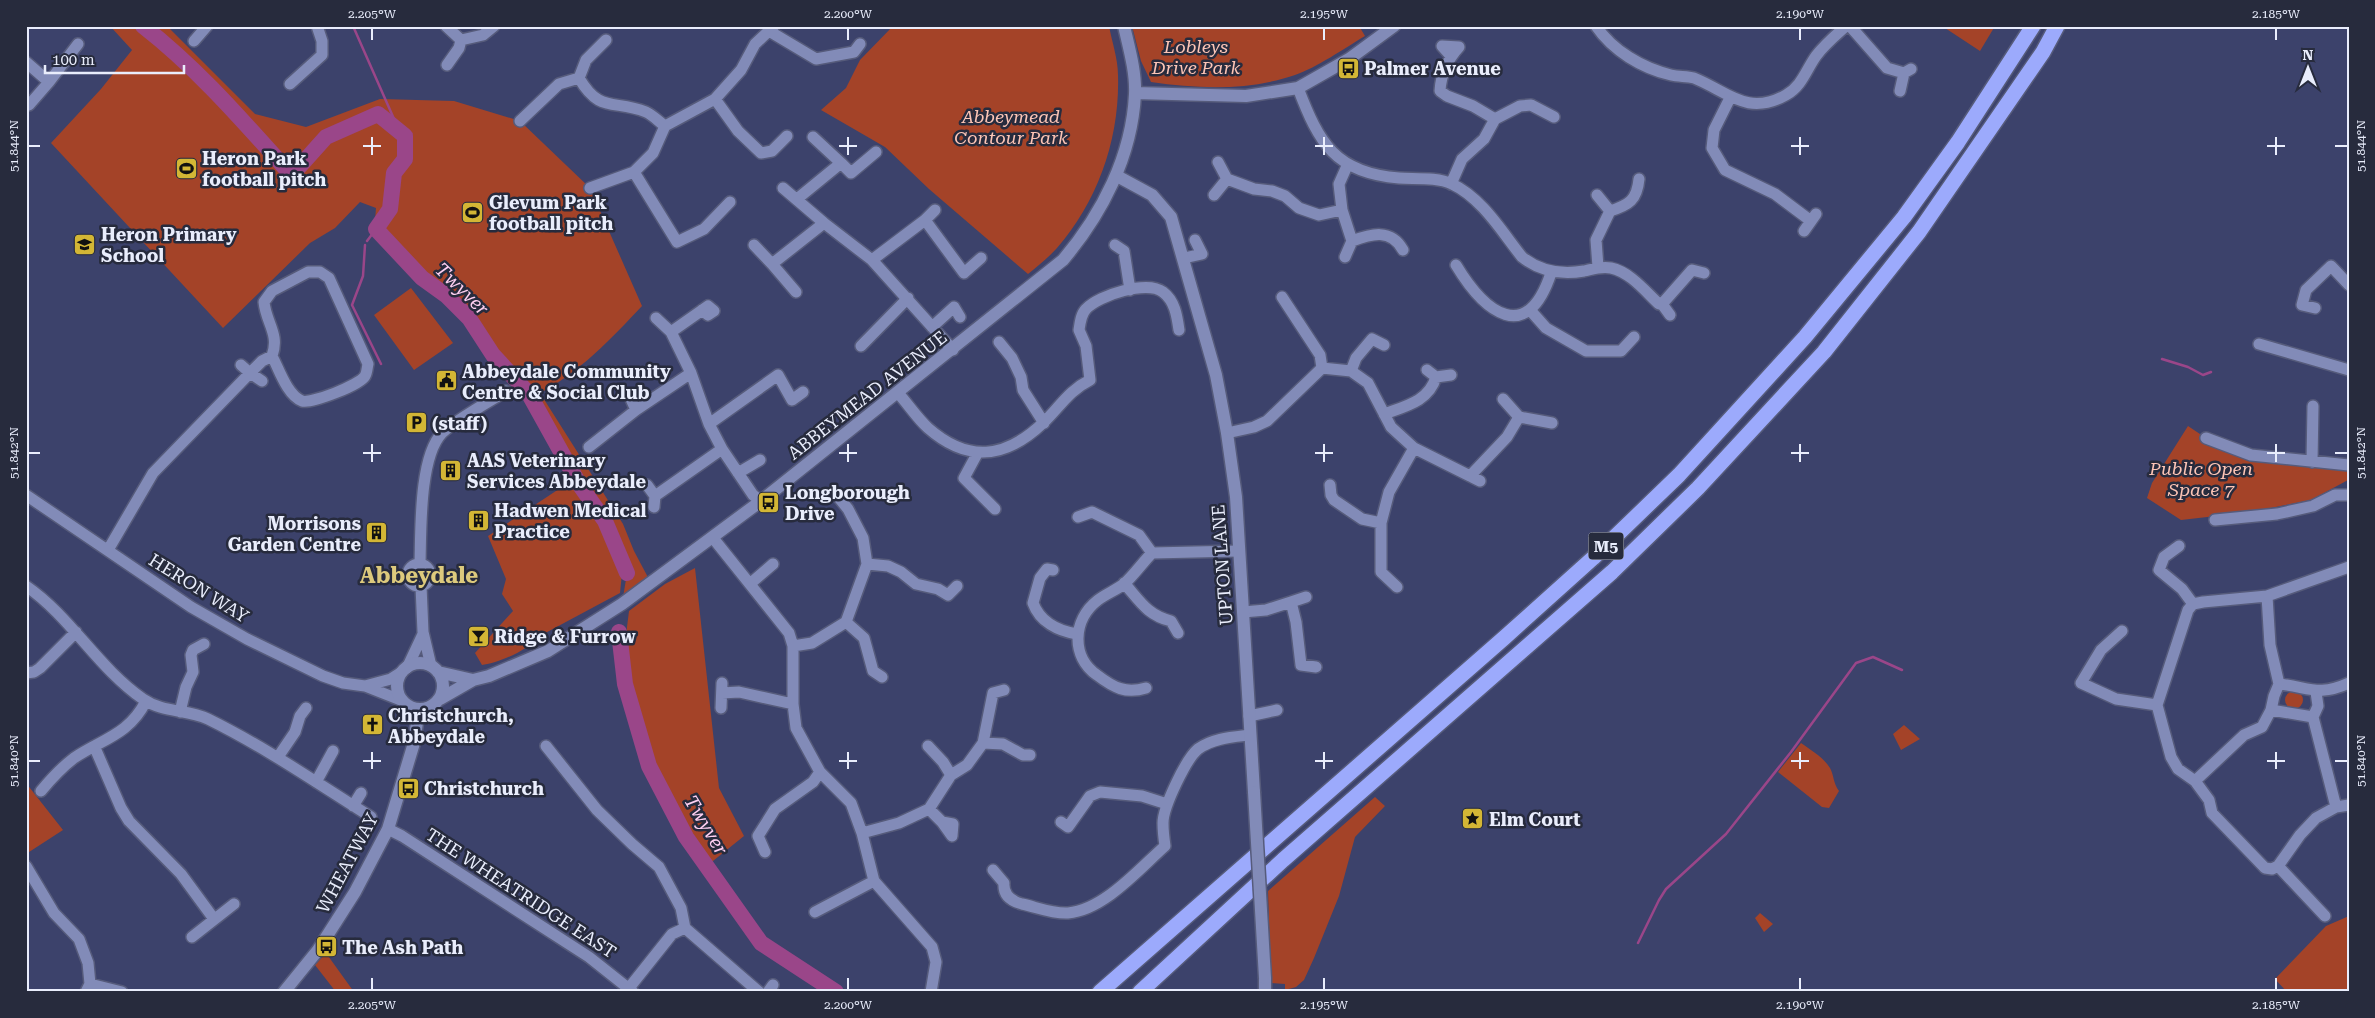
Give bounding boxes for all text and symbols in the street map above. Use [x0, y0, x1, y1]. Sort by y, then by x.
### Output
text: 2.205°W [348, 7, 397, 21]
text: 2.200°W [824, 7, 873, 21]
text: 2.195°W [1300, 7, 1349, 21]
text: 2.190°W [1776, 7, 1825, 21]
text: 2.185°W [2252, 7, 2301, 21]
park label: Lobleys Drive Park [1151, 36, 1241, 78]
scale bar [45, 42, 184, 74]
north arrow [2282, 42, 2332, 92]
text: N [2303, 47, 2314, 63]
text: 100 m [52, 51, 95, 69]
bus stop icon: Palmer Avenue [1336, 56, 1360, 80]
place label: Palmer Avenue [1364, 58, 1501, 79]
park label: Abbeymead Contour Park [954, 106, 1068, 148]
text: 51.844°N [7, 120, 21, 172]
text: 51.844°N [2354, 120, 2368, 172]
place label: Heron Park football pitch [202, 148, 326, 190]
sports icon: Heron Park football pitch [174, 156, 198, 180]
place label: Glevum Park football pitch [489, 192, 613, 234]
sports icon: Glevum Park football pitch [461, 200, 485, 224]
place label: Heron Primary School [101, 224, 237, 266]
school or university icon: Heron Primary School [73, 232, 97, 256]
water label: Twyver [430, 258, 494, 320]
street label: ABBEYMEAD AVENUE [783, 326, 951, 464]
place label: Abbeydale Community Centre & Social Club [462, 361, 671, 403]
public building icon: Abbeydale Community Centre & Social Club [434, 369, 458, 393]
parking icon: (staff) [404, 411, 428, 435]
place label: (staff) [432, 413, 487, 434]
text: 51.842°N [7, 427, 21, 479]
text: 51.842°N [2354, 427, 2368, 479]
place label: AAS Veterinary Services Abbeydale [467, 450, 646, 492]
building icon: AAS Veterinary Services Abbeydale [439, 458, 463, 482]
park label: Public Open Space 7 [2148, 458, 2253, 500]
place label: Longborough Drive [785, 482, 910, 524]
bus stop icon: Longborough Drive [757, 490, 781, 514]
place label: Hadwen Medical Practice [494, 500, 646, 542]
street label: UPTON LANE [1207, 504, 1237, 626]
building icon: Hadwen Medical Practice [466, 508, 490, 532]
place label: Morrisons Garden Centre [228, 513, 361, 555]
building icon: Morrisons Garden Centre [365, 521, 389, 545]
road number: M5 [1588, 532, 1624, 560]
street label: HERON WAY [145, 549, 253, 627]
district label: Abbeydale [360, 563, 478, 588]
bar icon: Ridge & Furrow [466, 624, 490, 648]
place label: Ridge & Furrow [494, 626, 636, 647]
place label: Christchurch, Abbeydale [388, 705, 514, 747]
church icon: Christchurch, Abbeydale [360, 713, 384, 737]
text: 51.840°N [7, 735, 21, 787]
text: 51.840°N [2354, 735, 2368, 787]
bus stop icon: Christchurch [396, 776, 420, 800]
place label: Christchurch [424, 778, 544, 799]
water label: Twyver [679, 791, 733, 859]
place icon: Elm Court [1461, 807, 1485, 831]
street label: WHEATWAY [312, 809, 383, 917]
place label: Elm Court [1489, 809, 1581, 830]
street label: THE WHEATRIDGE EAST [422, 824, 620, 962]
bus stop icon: The Ash Path [314, 935, 338, 959]
place label: The Ash Path [342, 937, 463, 958]
text: 2.205°W [348, 998, 397, 1012]
text: 2.200°W [824, 998, 873, 1012]
text: 2.195°W [1300, 998, 1349, 1012]
text: 2.190°W [1776, 998, 1825, 1012]
text: 2.185°W [2252, 998, 2301, 1012]

